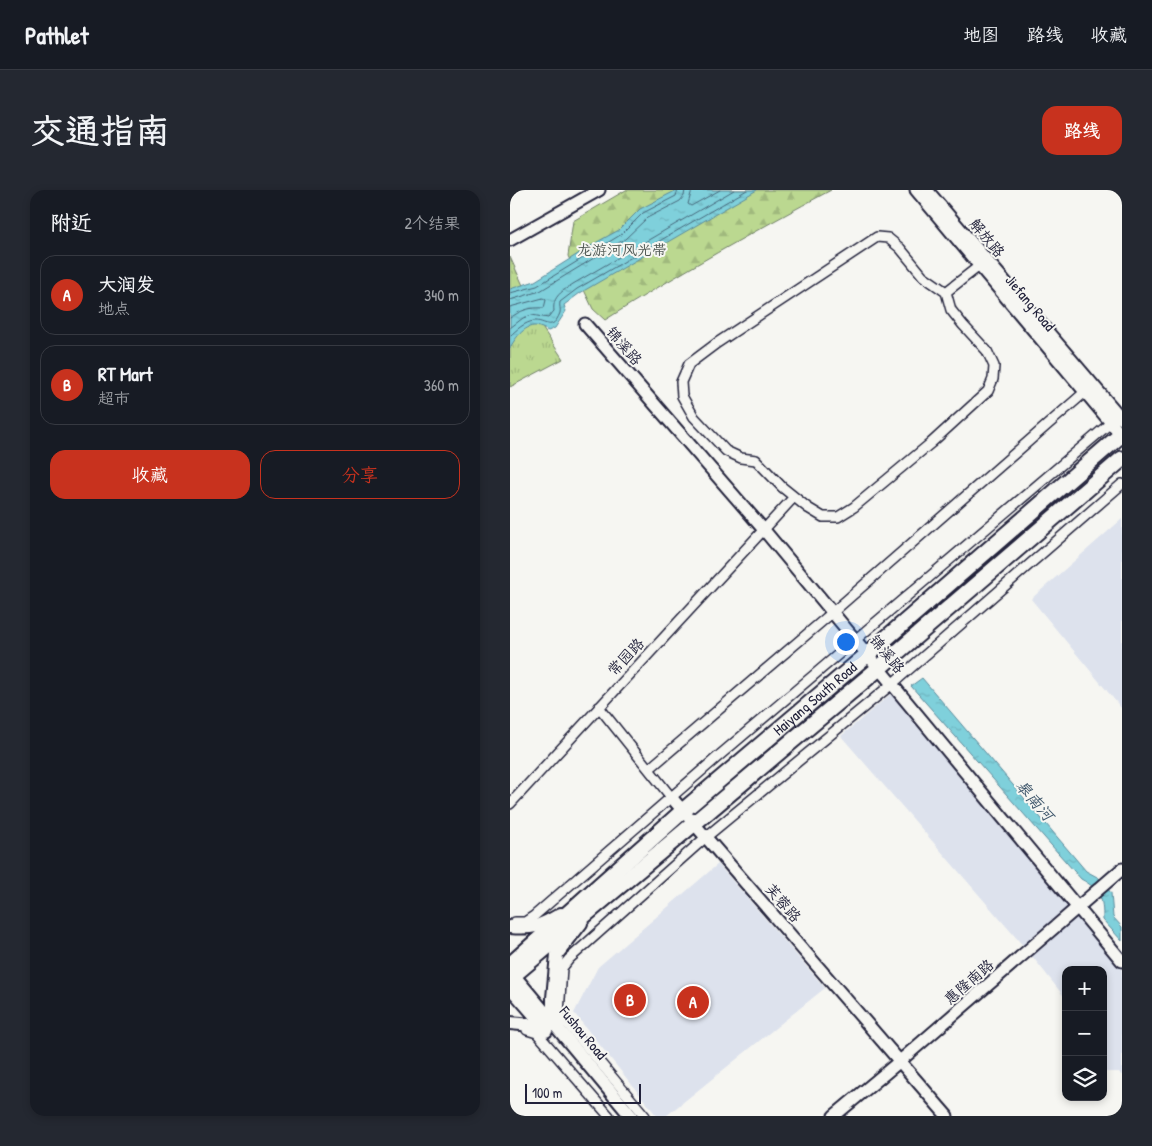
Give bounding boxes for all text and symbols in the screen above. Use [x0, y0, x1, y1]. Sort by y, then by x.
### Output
text: Pathlet [25, 19, 88, 51]
text: 地图 [963, 22, 999, 47]
text: 路线 [1027, 22, 1063, 47]
text: 收藏 [1091, 22, 1127, 47]
button: 路线 [1042, 106, 1122, 155]
text: 交通指南 [30, 107, 170, 154]
text: 附近 [50, 208, 92, 237]
text: 2个结果 [405, 212, 460, 234]
street label: 解放路 [965, 214, 1010, 262]
park label: 龙游河风光带 [577, 239, 667, 260]
street label: Jiefang Road [1001, 270, 1060, 335]
text: 大润发 [98, 271, 155, 297]
text: A [63, 284, 71, 306]
text: 340 m [424, 284, 459, 306]
text: 地点 [98, 297, 130, 319]
street label: 锦溪路 [602, 322, 647, 370]
text: RT Mart [98, 361, 153, 387]
text: B [63, 374, 71, 396]
text: 360 m [424, 374, 459, 396]
text: 超市 [98, 387, 130, 409]
button: 收藏 [50, 450, 250, 499]
button: 分享 [260, 450, 460, 499]
your location [833, 629, 859, 655]
street label: 锦溪路 [865, 630, 910, 678]
street label: 常园路 [603, 633, 649, 680]
street label: Haiyang South Road [768, 657, 861, 740]
water label: 皋南河 [1011, 775, 1061, 828]
street label: 芙蓉路 [761, 879, 806, 927]
street label: 惠隆南路 [939, 954, 998, 1009]
map controls [1062, 966, 1107, 1101]
button: + [1062, 966, 1107, 1011]
pin: B [614, 981, 646, 1019]
pin: A [677, 983, 709, 1021]
street label: Fushou Road [554, 1001, 612, 1064]
button: − [1062, 1011, 1107, 1056]
button: layers [1062, 1056, 1107, 1101]
scale bar [525, 1081, 641, 1104]
text: 100 m [532, 1083, 562, 1102]

